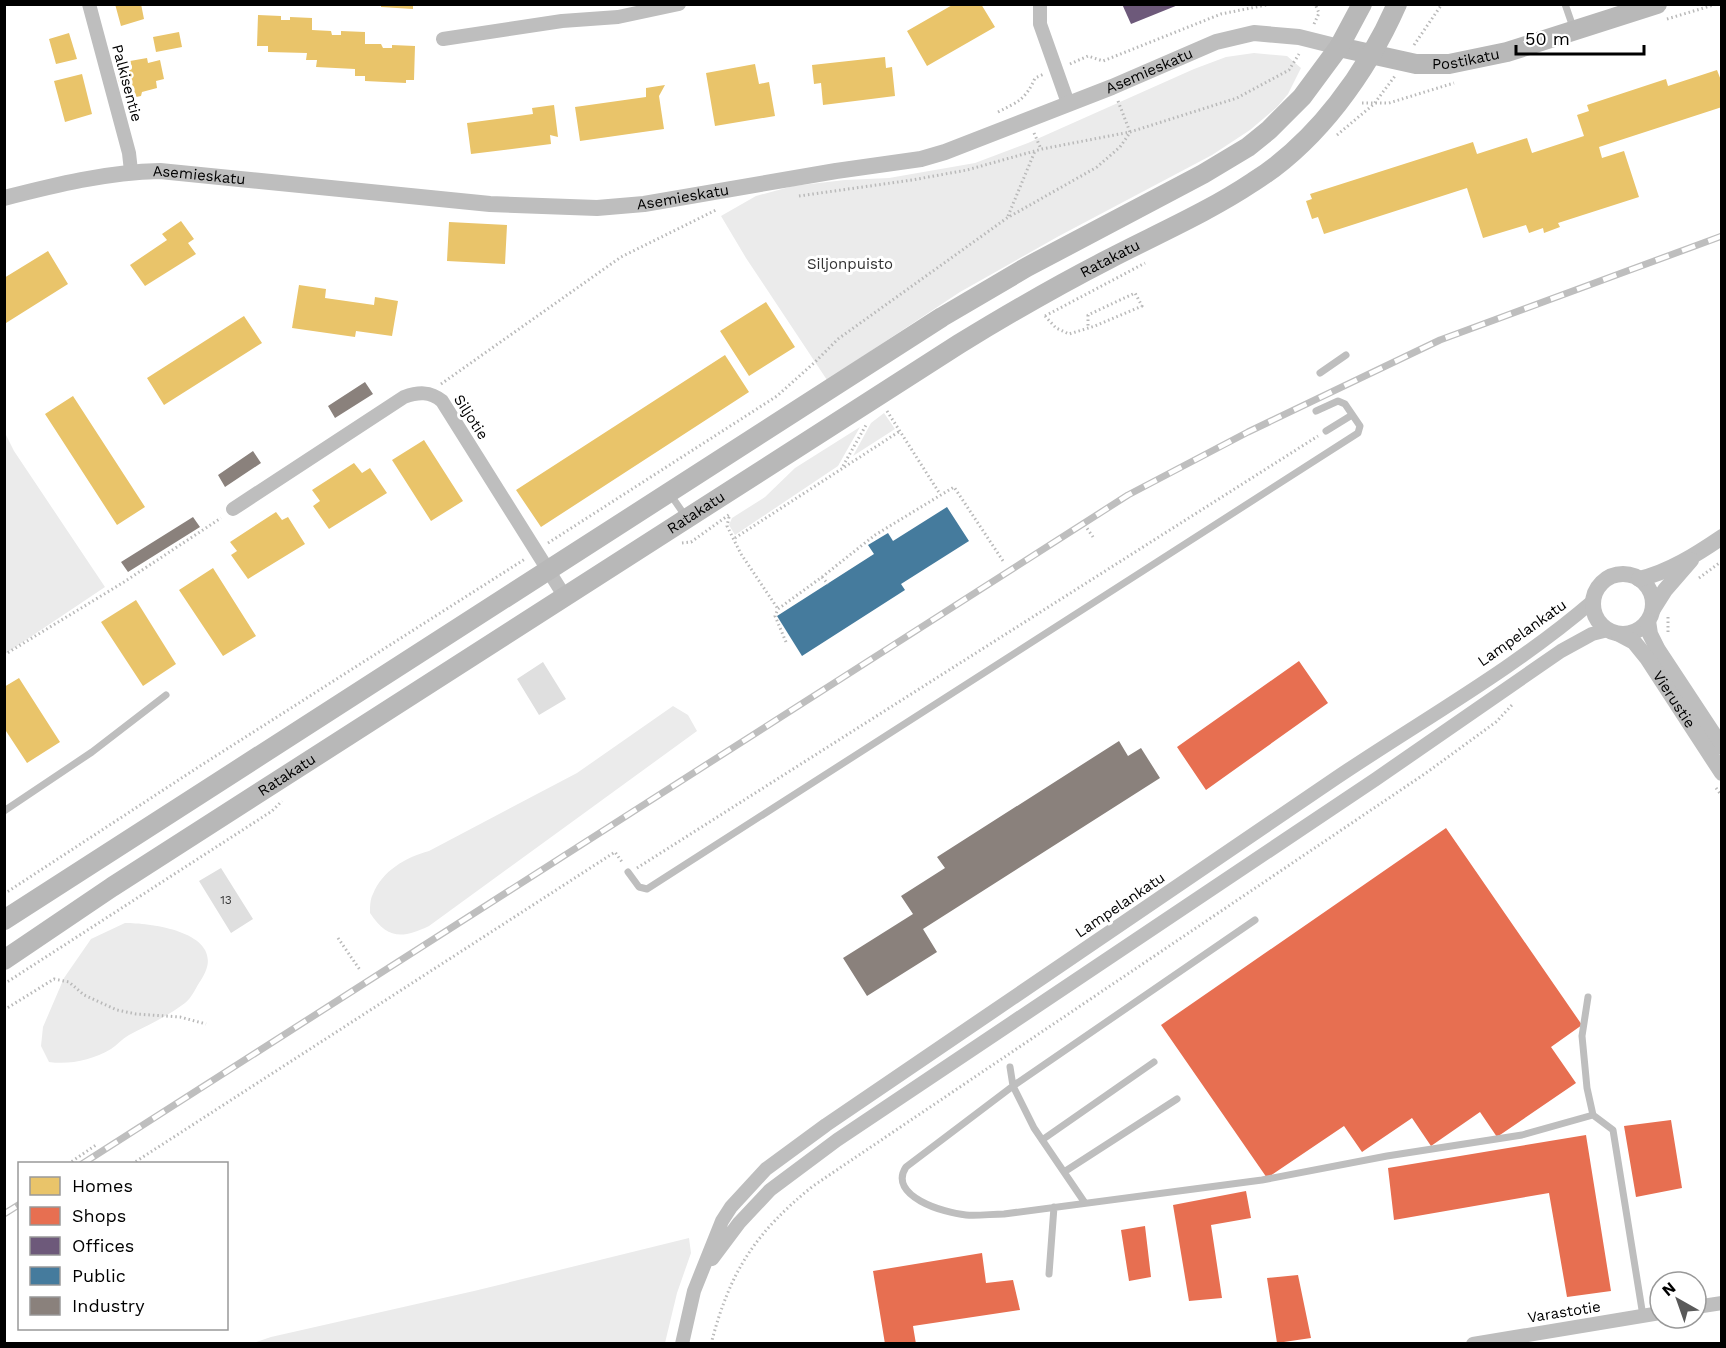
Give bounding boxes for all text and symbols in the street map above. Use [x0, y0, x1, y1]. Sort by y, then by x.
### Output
scale bar [1516, 18, 1644, 56]
text: 50 m [1525, 28, 1570, 49]
street label: Palkisentie [108, 42, 146, 124]
street label: Asemieskatu [1103, 44, 1196, 98]
street label: Postikatu [1432, 45, 1501, 73]
street label: Asemieskatu [152, 162, 246, 189]
street label: Asemieskatu [636, 181, 730, 214]
street label: Ratakatu [1077, 236, 1143, 282]
park label: Siljonpuisto [807, 255, 893, 273]
street label: Siljotie [450, 391, 492, 443]
street label: Ratakatu [664, 487, 728, 538]
street label: Lampelankatu [1474, 596, 1570, 670]
street label: Vierustie [1649, 667, 1699, 731]
street label: Ratakatu [255, 750, 319, 800]
street label: Lampelankatu [1072, 868, 1168, 942]
house number: 13 [220, 893, 232, 907]
legend [18, 1162, 228, 1330]
text: Homes [72, 1175, 133, 1196]
text: Shops [72, 1205, 126, 1226]
text: Offices [72, 1235, 134, 1256]
text: Public [72, 1265, 126, 1286]
north arrow [1648, 1270, 1708, 1330]
text: N [1658, 1278, 1679, 1300]
text: Industry [72, 1295, 145, 1316]
street label: Varastotie [1526, 1297, 1602, 1327]

